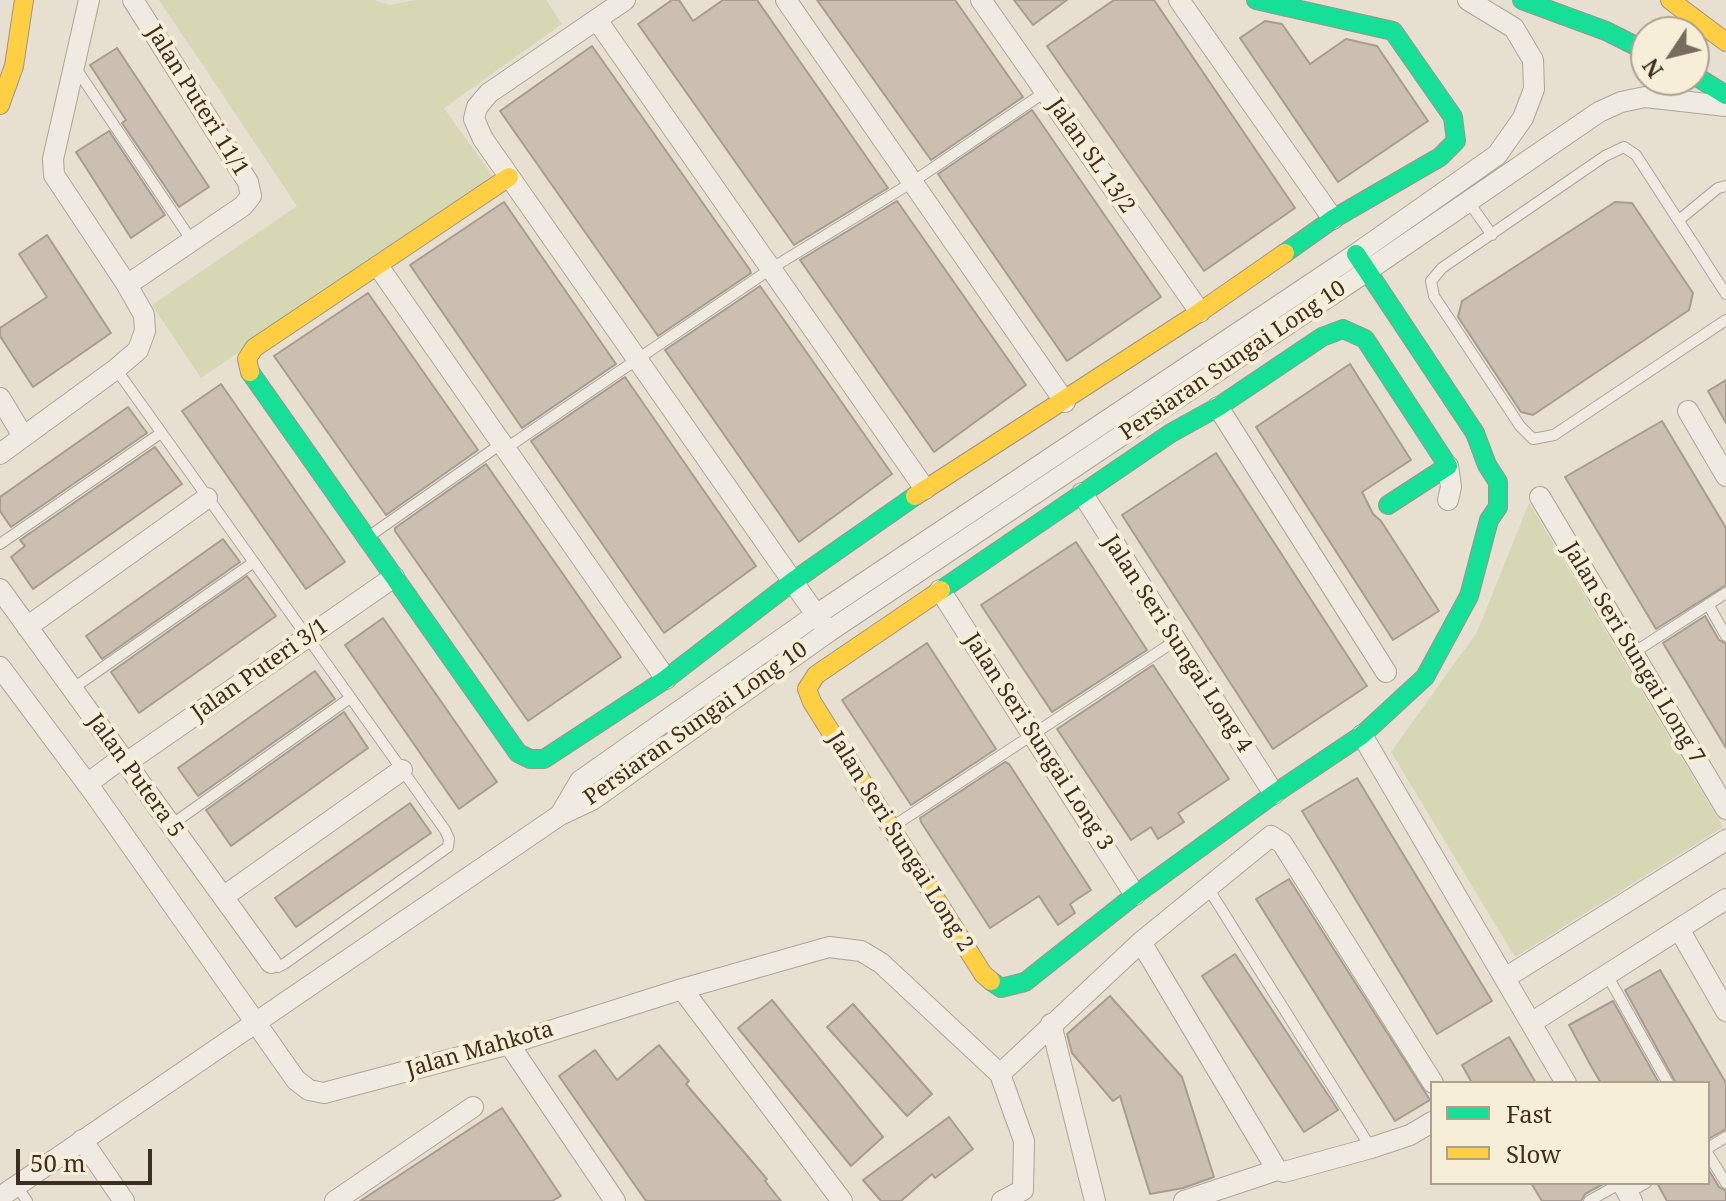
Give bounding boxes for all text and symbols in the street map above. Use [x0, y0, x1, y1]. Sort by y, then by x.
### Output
north arrow [1630, 16, 1710, 96]
street label: Jalan Puteri 11/1 [140, 21, 254, 181]
text: N [1635, 53, 1669, 84]
street label: Jalan SL 13/2 [1042, 94, 1140, 218]
street label: Persiaran Sungai Long 10 [1115, 275, 1351, 447]
street label: Jalan Seri Sungai Long 4 [1097, 530, 1257, 758]
street label: Jalan Seri Sungai Long 7 [1556, 537, 1710, 769]
street label: Jalan Puteri 3/1 [187, 613, 333, 727]
street label: Jalan Seri Sungai Long 3 [958, 628, 1118, 856]
street label: Persiaran Sungai Long 10 [579, 637, 813, 811]
street label: Jalan Putera 5 [81, 709, 189, 843]
street label: Jalan Seri Sungai Long 2 [822, 727, 978, 957]
street label: Jalan Mahkota [403, 1016, 557, 1084]
legend [1430, 1081, 1710, 1185]
text: Fast [1506, 1097, 1552, 1130]
scale bar [20, 1133, 156, 1183]
text: Slow [1506, 1137, 1561, 1170]
text: 50 m [30, 1146, 86, 1179]

